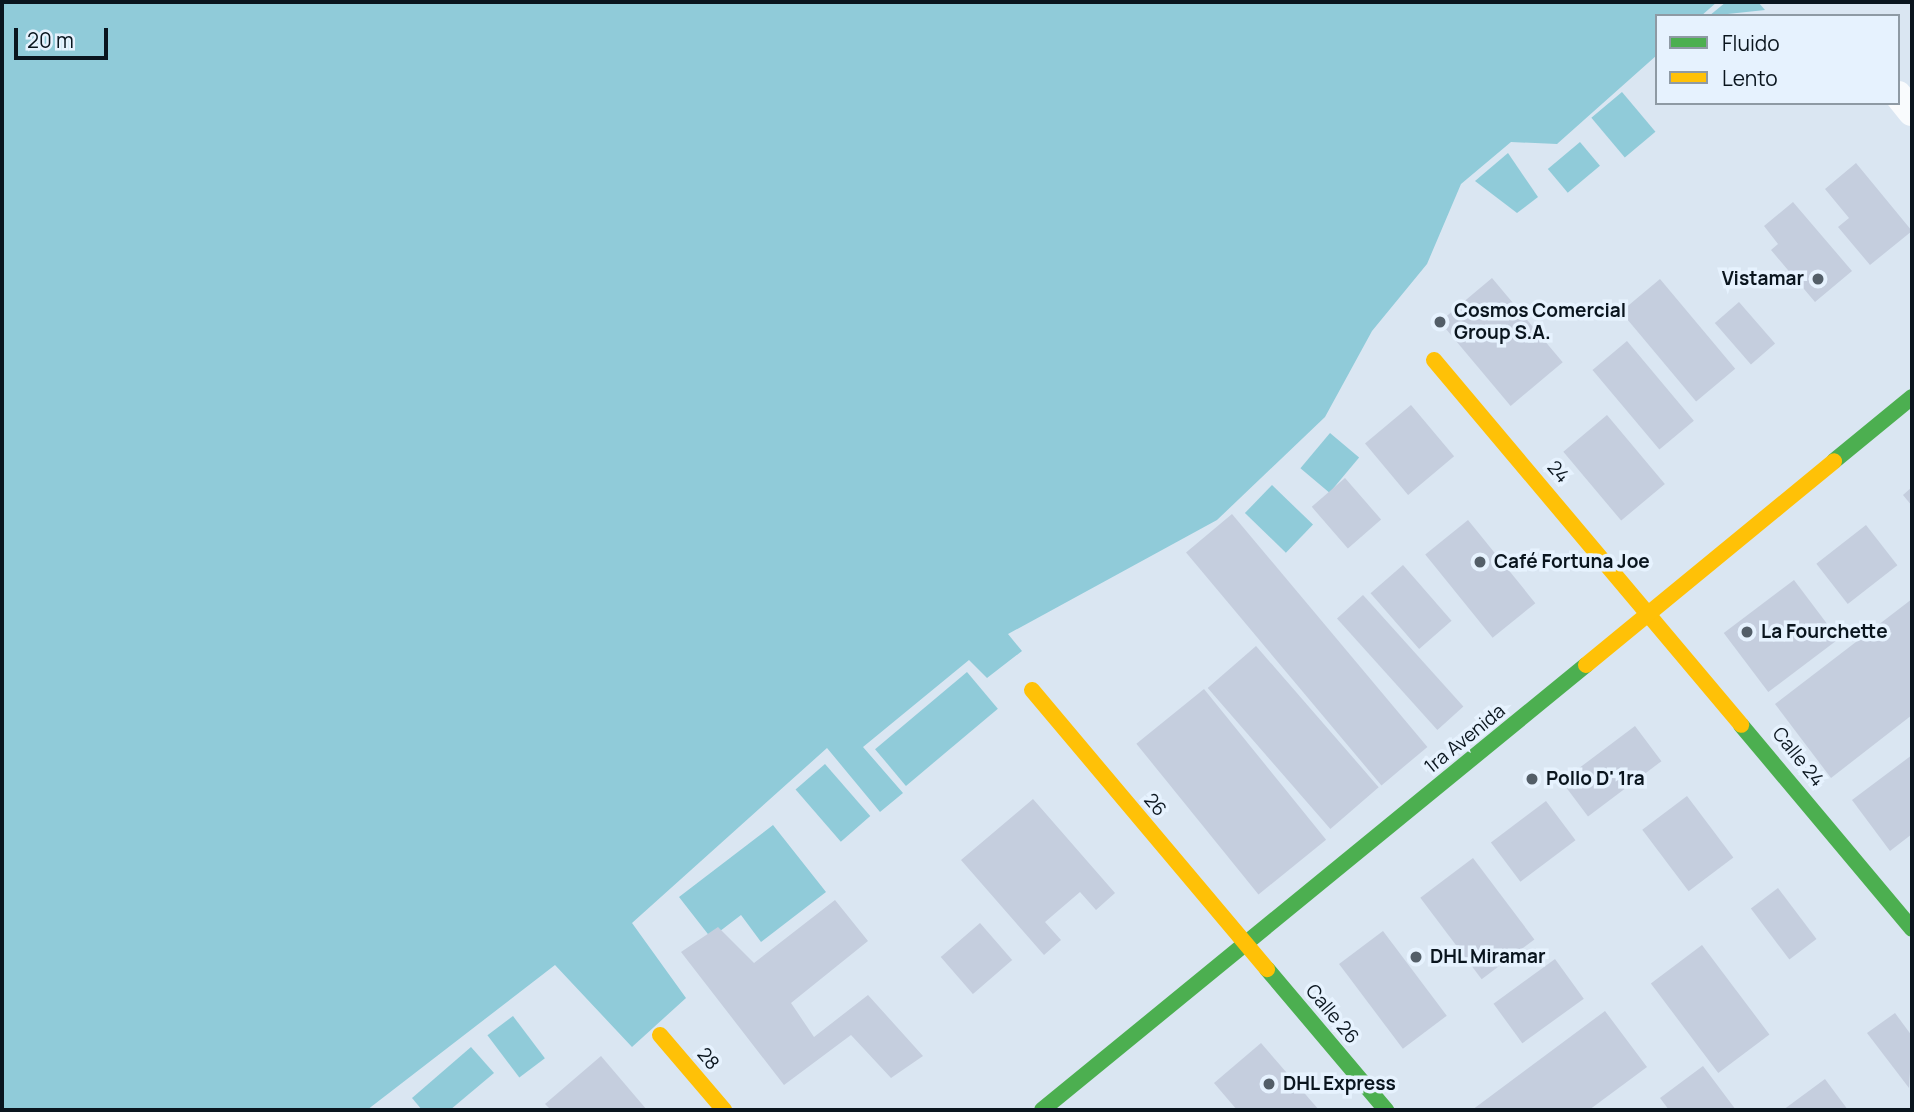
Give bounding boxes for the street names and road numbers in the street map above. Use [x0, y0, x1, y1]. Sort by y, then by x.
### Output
street label: 24 [1542, 456, 1574, 488]
street label: 1ra Avenida [1420, 700, 1510, 778]
street label: Calle 24 [1767, 723, 1829, 791]
street label: 26 [1139, 789, 1171, 821]
street label: Calle 26 [1301, 980, 1363, 1048]
street label: 28 [692, 1043, 724, 1075]

